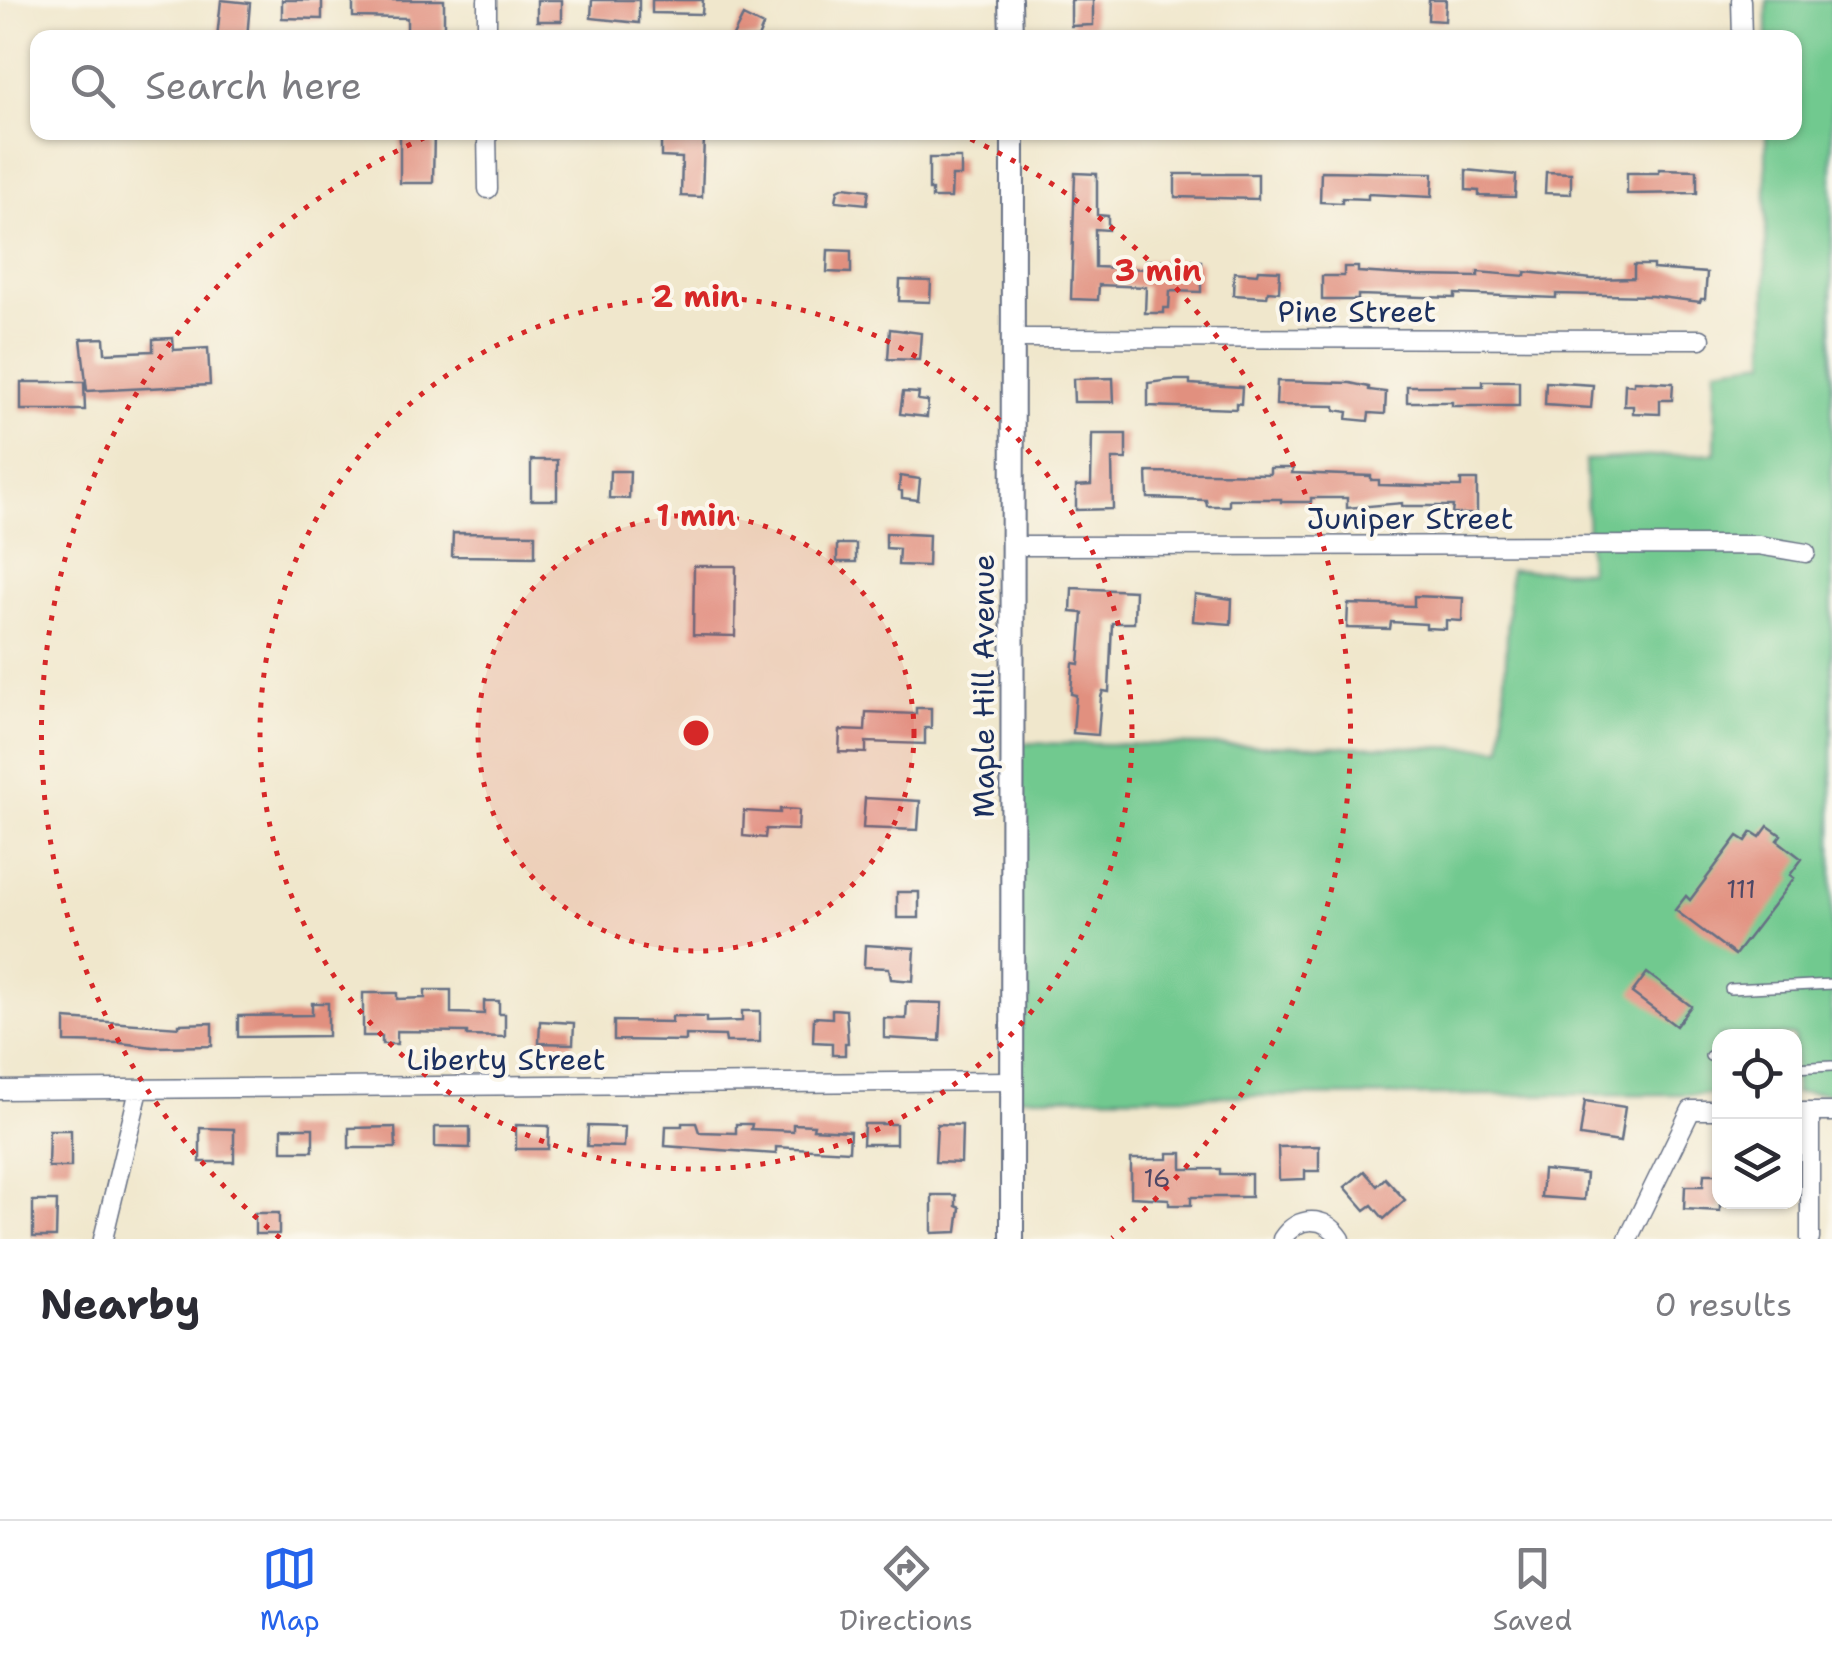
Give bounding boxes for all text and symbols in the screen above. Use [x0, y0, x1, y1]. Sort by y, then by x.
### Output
search box [30, 30, 1802, 140]
icon: search [65, 58, 120, 113]
text: Search here [145, 60, 362, 111]
text: 3 min [1114, 250, 1202, 291]
text: 2 min [652, 276, 740, 317]
street label: Pine Street [1278, 291, 1436, 332]
text: 1 min [656, 495, 736, 536]
street label: Juniper Street [1306, 498, 1514, 539]
street label: Maple Hill Avenue [963, 554, 1004, 818]
centre of rings [678, 715, 714, 751]
house number: 111 [1726, 872, 1756, 906]
map controls [1712, 1029, 1802, 1209]
button: locate [1712, 1029, 1802, 1119]
street label: Liberty Street [406, 1039, 606, 1080]
button: layers [1712, 1119, 1802, 1209]
house number: 16 [1143, 1161, 1171, 1195]
text: Nearby [40, 1276, 200, 1332]
text: 0 results [1655, 1283, 1792, 1326]
tab: Map [260, 1541, 320, 1639]
tab: Directions [839, 1541, 973, 1639]
tab: Saved [1493, 1541, 1572, 1639]

